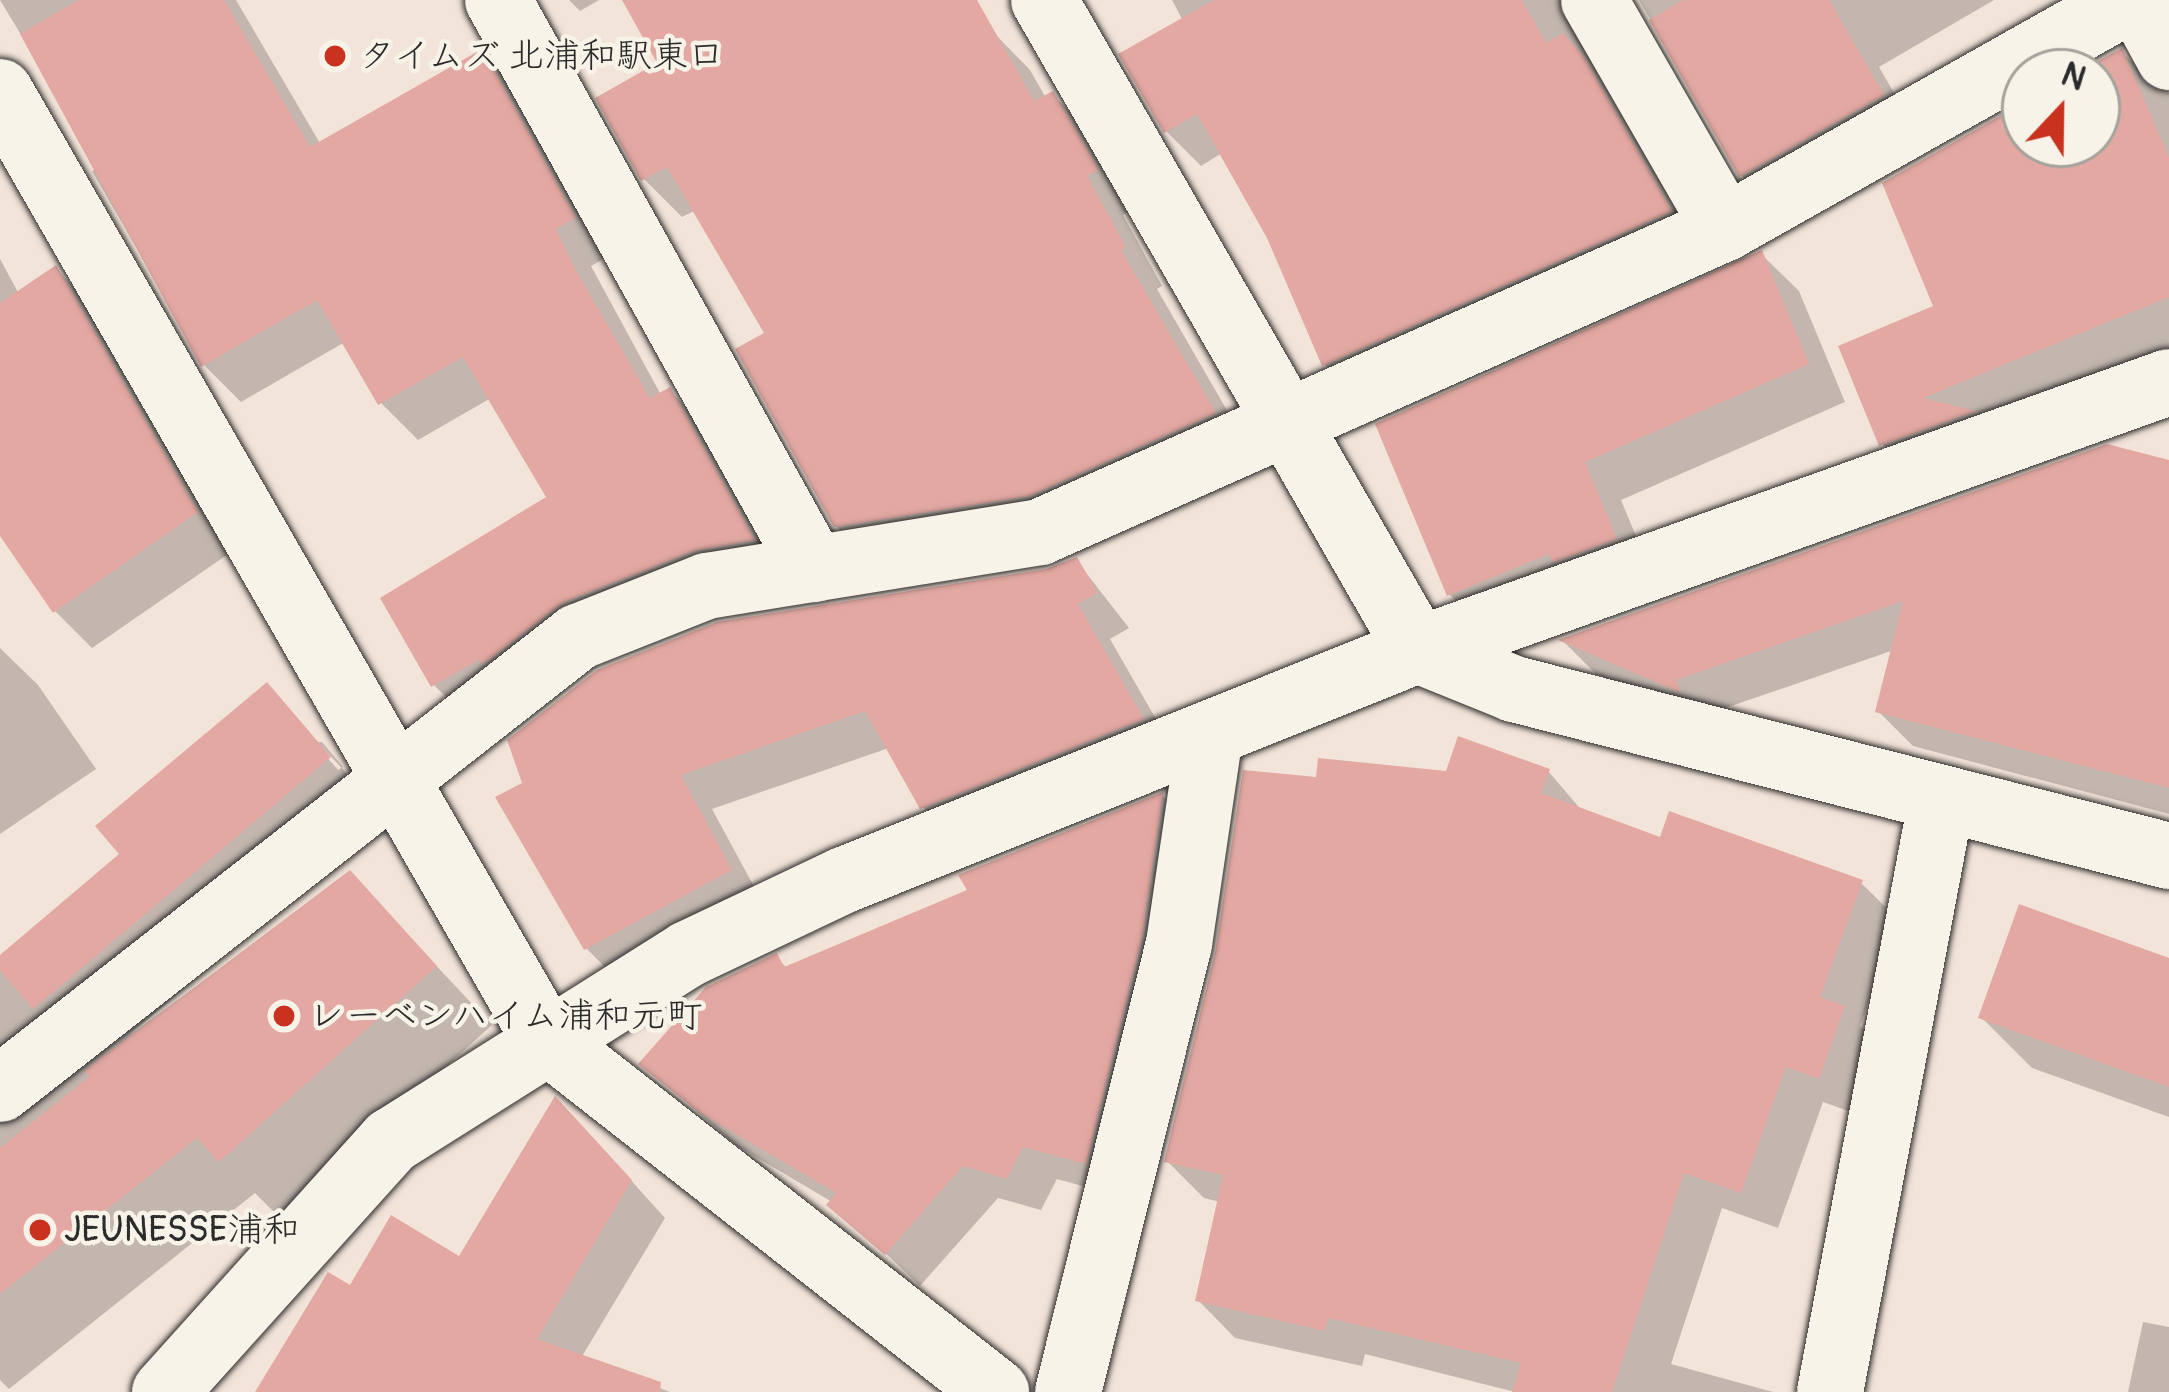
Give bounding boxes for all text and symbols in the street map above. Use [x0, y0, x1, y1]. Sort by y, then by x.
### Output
place label: タイムズ 北浦和駅東口 [359, 34, 727, 78]
marker: タイムズ 北浦和駅東口 [322, 43, 348, 69]
north arrow [2001, 48, 2121, 168]
text: N [2056, 54, 2092, 100]
place label: レーベンハイム浦和元町 [308, 994, 705, 1038]
marker: レーベンハイム浦和元町 [271, 1003, 297, 1029]
place label: JEUNESSE浦和 [64, 1208, 300, 1252]
marker: JEUNESSE浦和 [27, 1217, 53, 1243]

